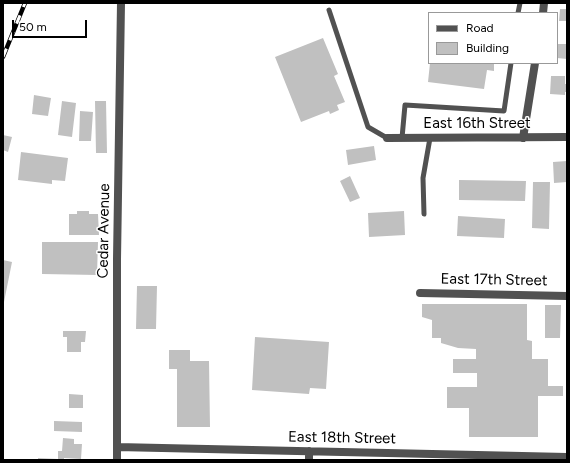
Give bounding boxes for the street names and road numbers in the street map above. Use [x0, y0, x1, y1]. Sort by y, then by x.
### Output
street label: East 16th Street [423, 115, 531, 133]
street label: Cedar Avenue [94, 183, 114, 279]
street label: East 17th Street [440, 270, 548, 290]
street label: East 18th Street [288, 428, 396, 448]

